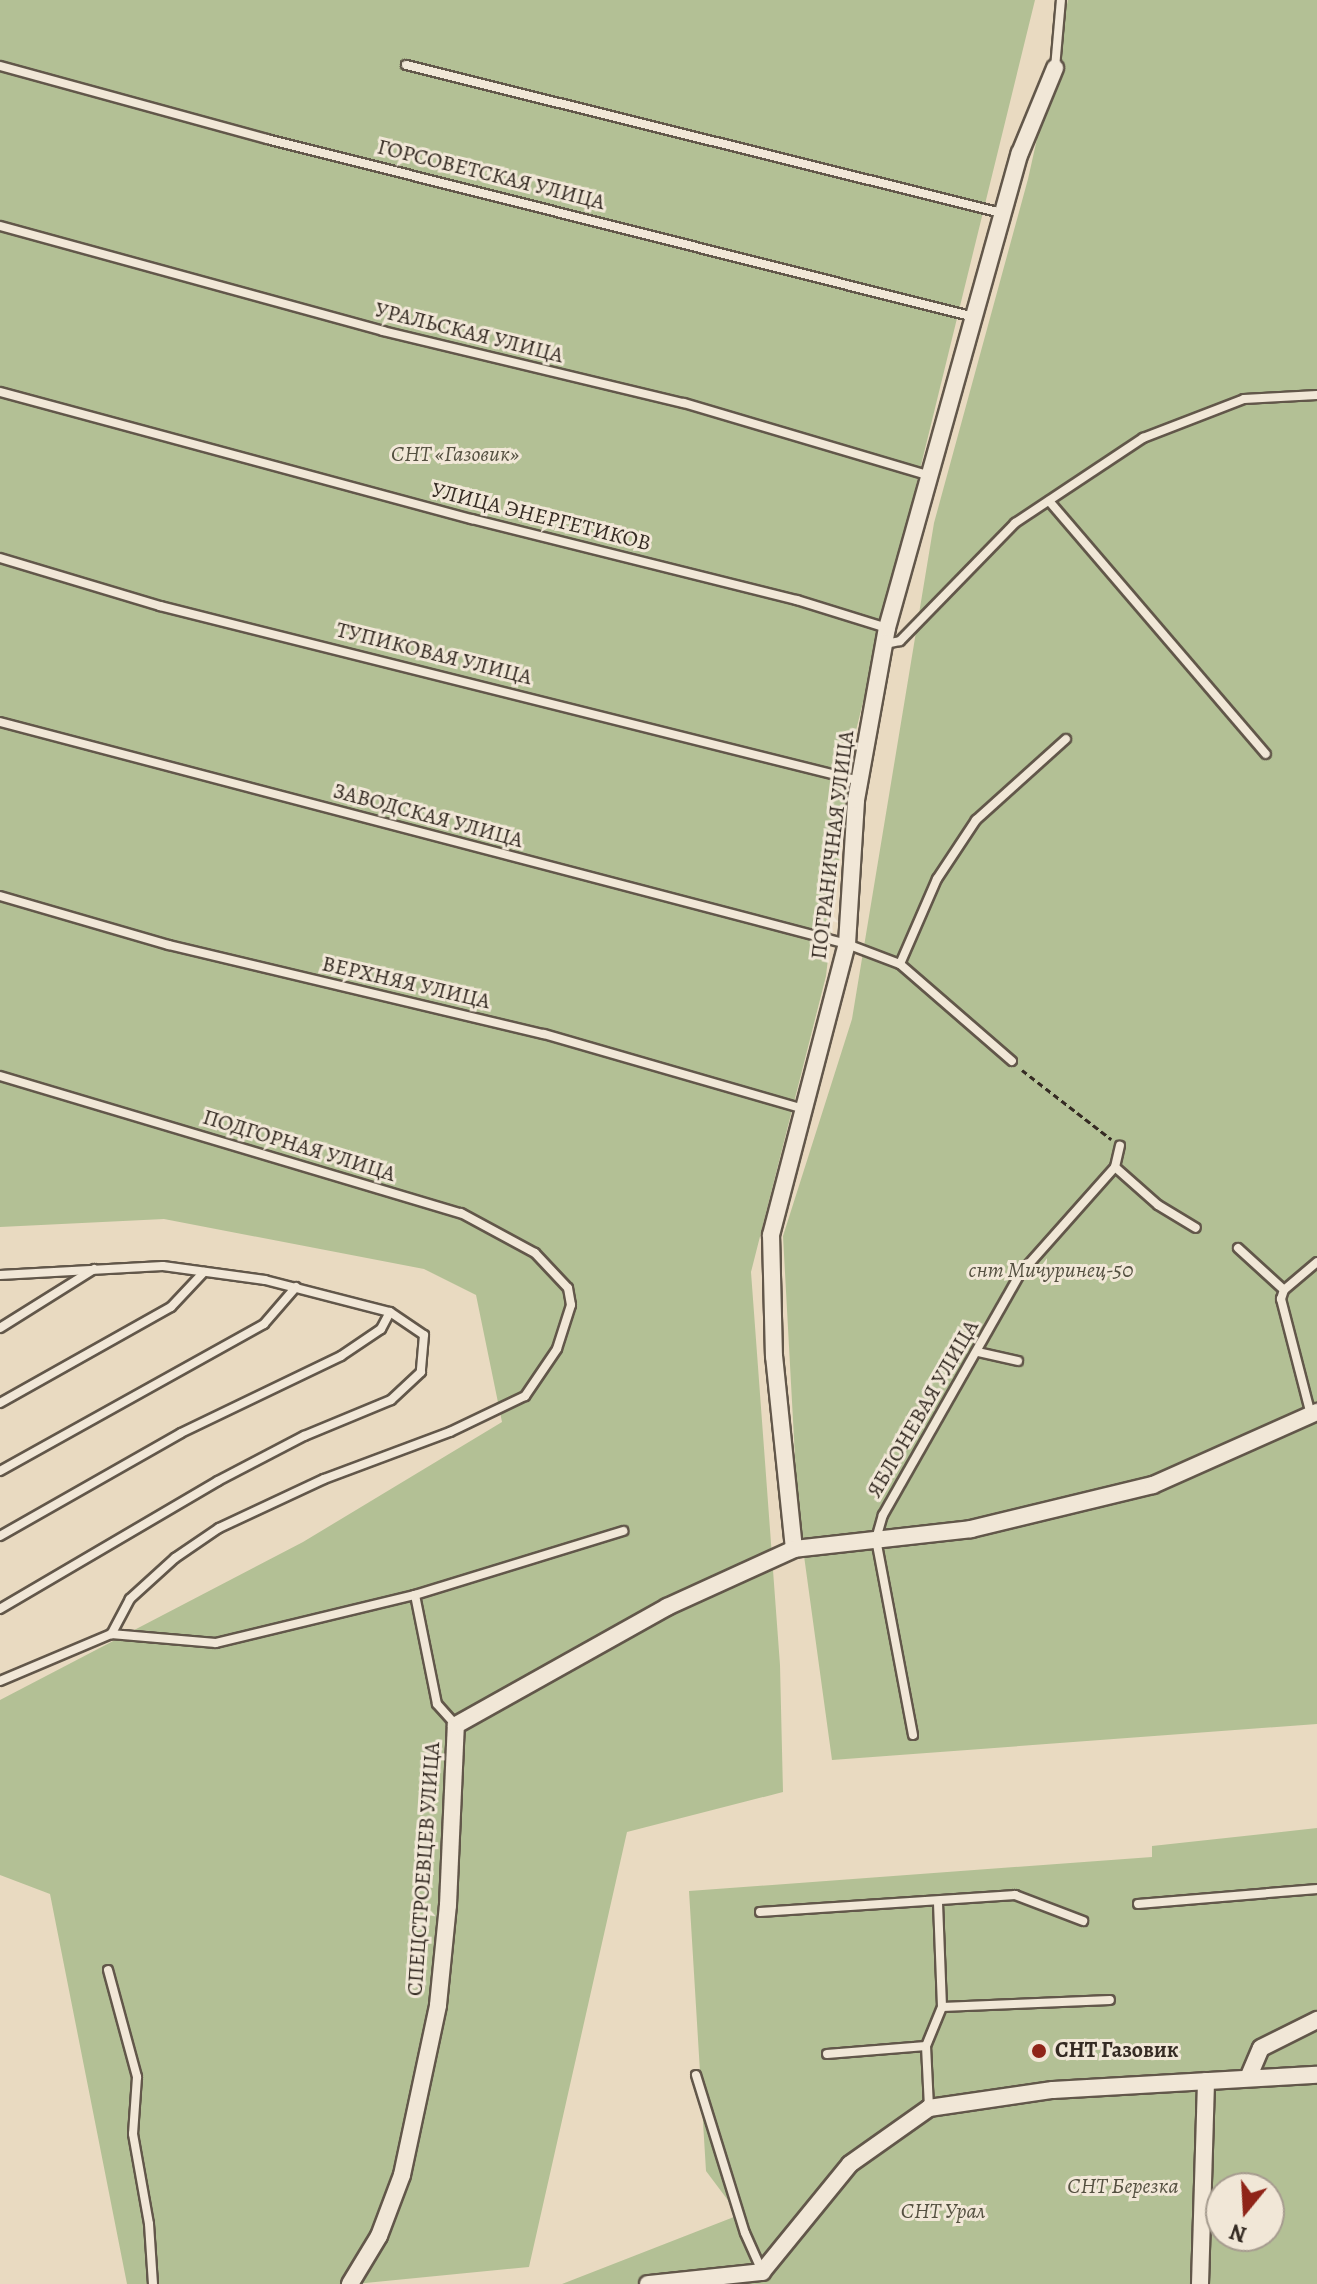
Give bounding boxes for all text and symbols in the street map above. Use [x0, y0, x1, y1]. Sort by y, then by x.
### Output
street label: ГОРСОВЕТСКАЯ УЛИЦА [375, 134, 607, 216]
street label: УРАЛЬСКАЯ УЛИЦА [372, 297, 566, 369]
park label: СНТ «Газовик» [391, 442, 519, 468]
street label: УЛИЦА ЭНЕРГЕТИКОВ [429, 477, 653, 557]
street label: ТУПИКОВАЯ УЛИЦА [333, 617, 535, 691]
street label: ПОГРАНИЧНАЯ УЛИЦА [806, 729, 860, 961]
street label: ЗАВОДСКАЯ УЛИЦА [330, 778, 526, 854]
street label: ВЕРХНЯЯ УЛИЦА [319, 951, 493, 1015]
street label: ПОДГОРНАЯ УЛИЦА [199, 1104, 399, 1188]
park label: снт Мичуринец-50 [969, 1258, 1133, 1284]
street label: ЯБЛОНЕВАЯ УЛИЦА [861, 1315, 985, 1503]
street label: СПЕЦСТРОЕВЦЕВ УЛИЦА [402, 1741, 446, 1997]
place label: СНТ Газовик [1055, 2038, 1179, 2064]
marker: СНТ Газовик [1030, 2042, 1048, 2060]
north arrow [1205, 2172, 1285, 2252]
park label: СНТ Березка [1067, 2174, 1179, 2200]
park label: СНТ Урал [901, 2199, 985, 2225]
text: N [1226, 2216, 1250, 2250]

